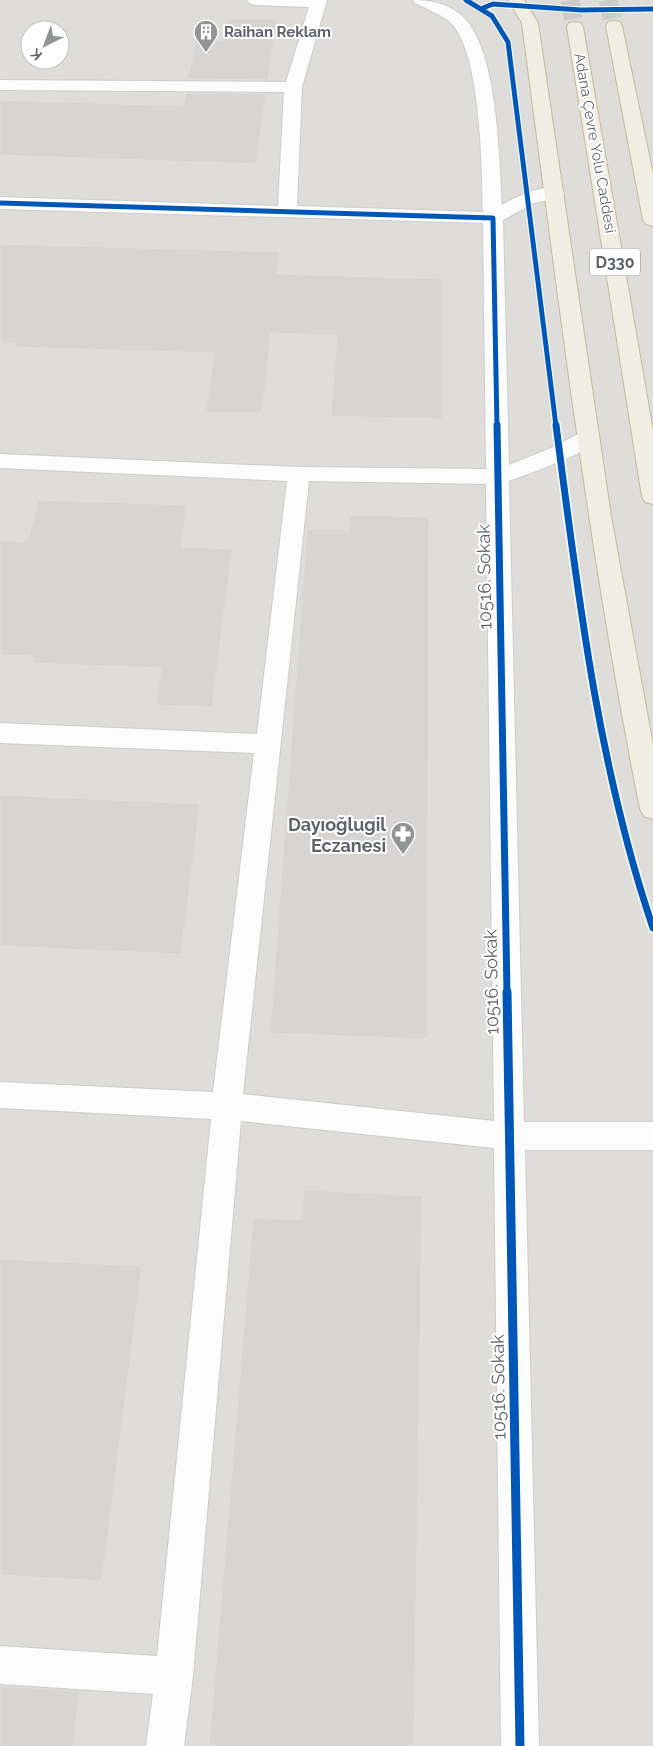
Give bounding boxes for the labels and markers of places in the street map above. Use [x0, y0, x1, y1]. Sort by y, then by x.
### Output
building icon: Raihan Reklam [193, 19, 219, 53]
place label: Raihan Reklam [224, 23, 331, 41]
place label: Dayıoğlugil Eczanesi [288, 814, 386, 856]
pharmacy icon: Dayıoğlugil Eczanesi [390, 821, 416, 855]

